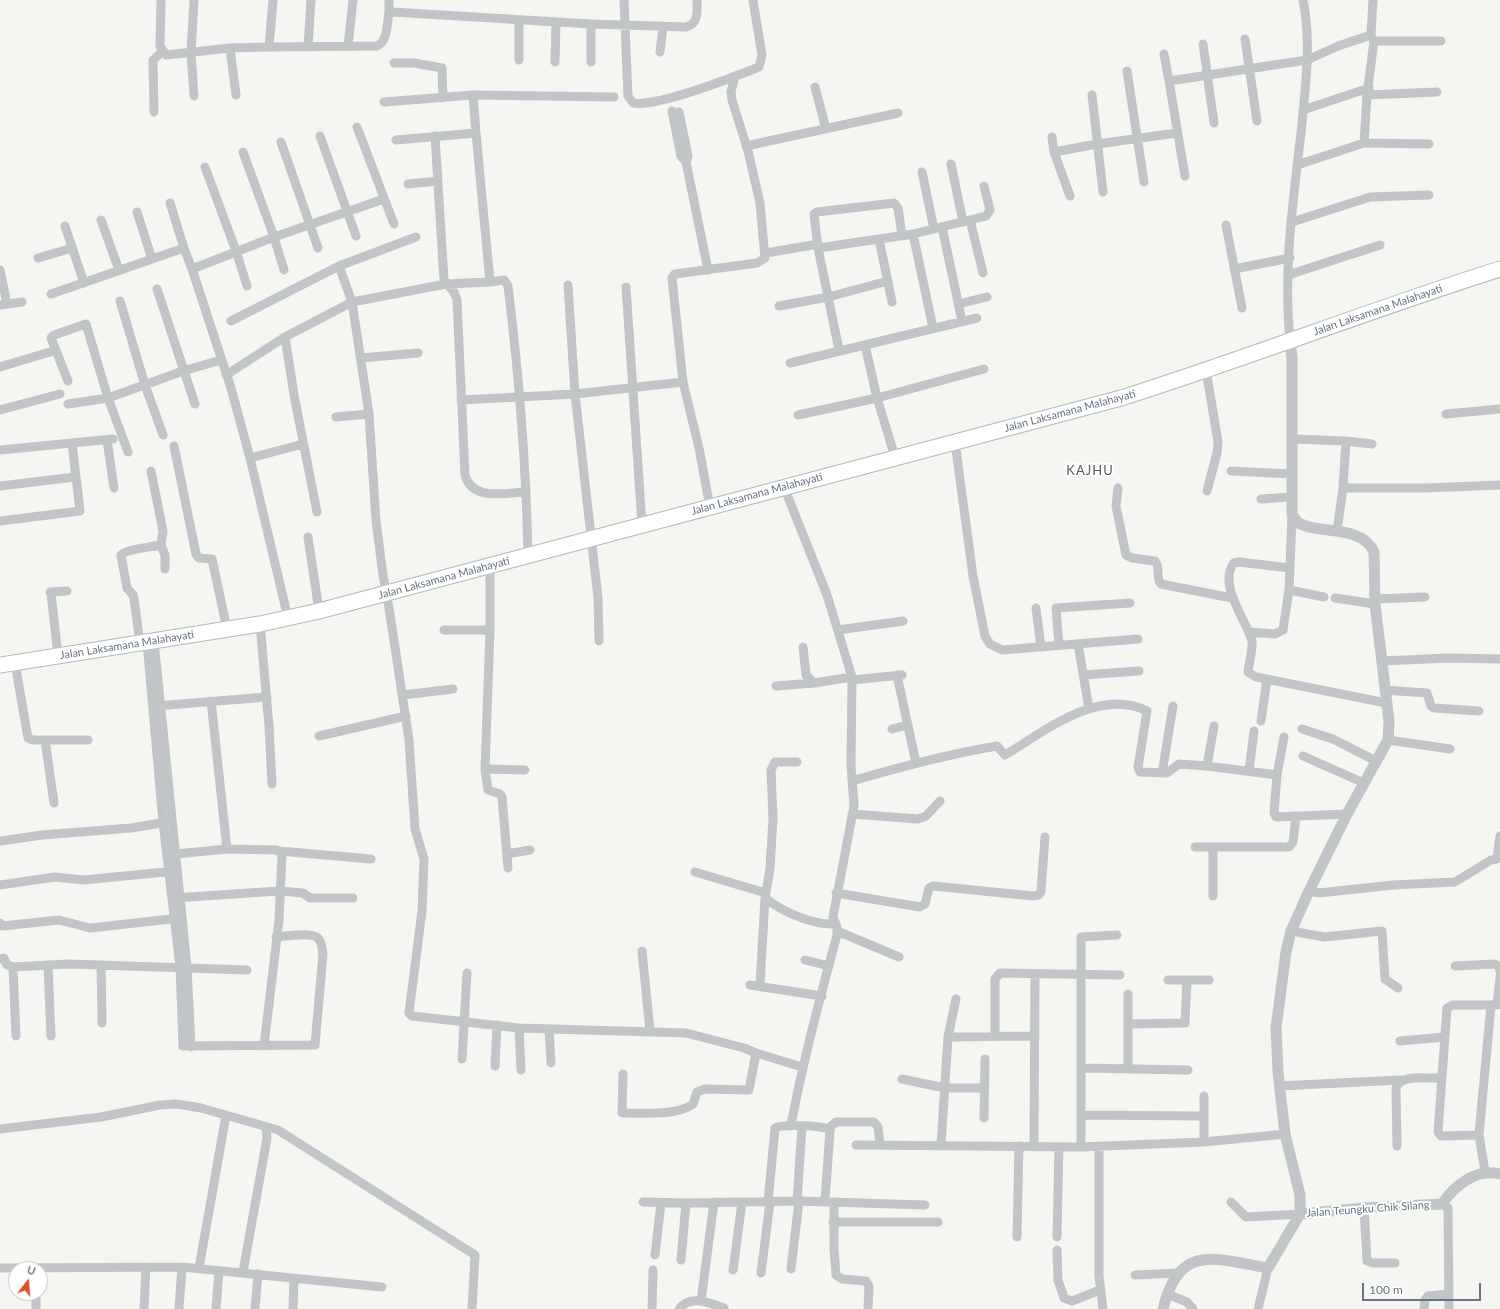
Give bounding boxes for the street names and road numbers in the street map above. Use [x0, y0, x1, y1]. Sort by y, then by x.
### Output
street label: Jalan Laksamana Malahayati [1312, 282, 1444, 338]
street label: Jalan Laksamana Malahayati [1003, 387, 1137, 435]
street label: Jalan Laksamana Malahayati [690, 470, 824, 518]
street label: Jalan Laksamana Malahayati [377, 554, 511, 602]
street label: Jalan Laksamana Malahayati [59, 628, 195, 662]
street label: Jalan Teungku Chik Silang [1306, 1198, 1430, 1220]

